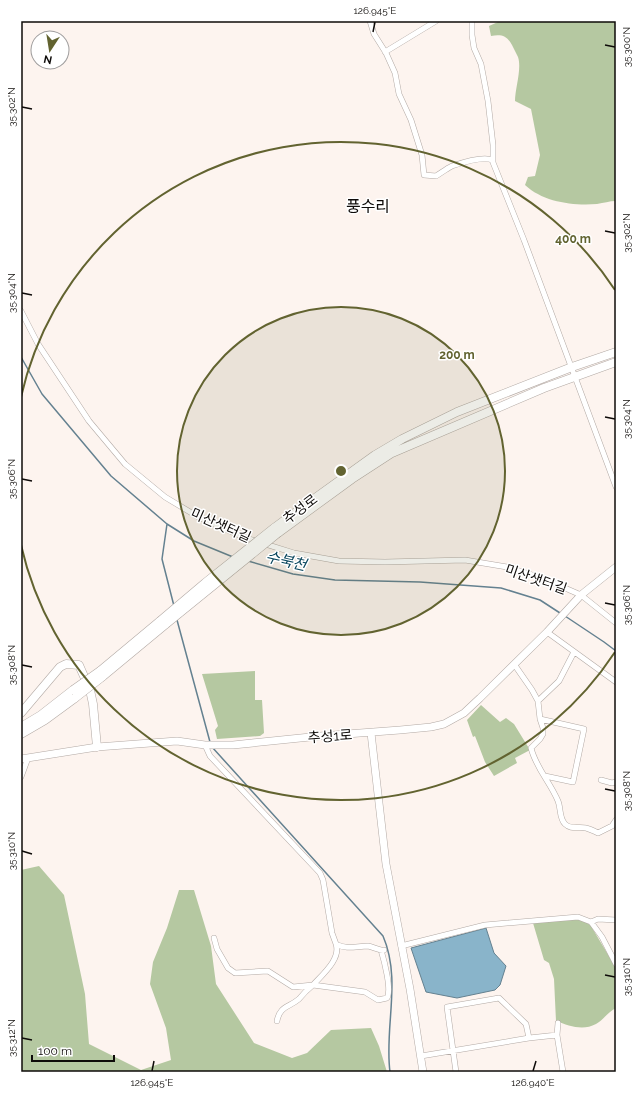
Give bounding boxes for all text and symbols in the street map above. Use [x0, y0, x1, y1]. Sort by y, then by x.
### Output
text: 126.945°E [354, 5, 396, 16]
text: 35.300°N [621, 27, 632, 67]
north arrow [30, 30, 70, 70]
text: N [43, 52, 53, 67]
text: 35.302°N [6, 87, 17, 127]
district label: 풍수리 [346, 197, 390, 216]
text: 35.302°N [621, 213, 632, 253]
text: 400 m [555, 232, 591, 246]
text: 35.304°N [6, 273, 17, 313]
text: 200 m [439, 348, 475, 362]
text: 35.304°N [621, 399, 632, 439]
text: 35.306°N [6, 459, 17, 499]
centre of rings [334, 464, 348, 478]
street label: 추성로 [280, 491, 320, 527]
street label: 미산샛터길 [188, 505, 254, 545]
water label: 수북천 [264, 548, 310, 575]
street label: 미산샛터길 [503, 561, 569, 597]
text: 35.306°N [621, 585, 632, 625]
text: 35.308°N [6, 645, 17, 685]
street label: 추성1로 [307, 726, 353, 746]
text: 35.308°N [621, 771, 632, 811]
text: 35.310°N [6, 832, 17, 870]
text: 35.310°N [621, 958, 632, 996]
text: 35.312°N [6, 1019, 17, 1057]
scale bar [32, 1037, 114, 1063]
text: 100 m [38, 1044, 72, 1058]
text: 126.945°E [131, 1077, 173, 1088]
text: 126.940°E [511, 1077, 555, 1088]

